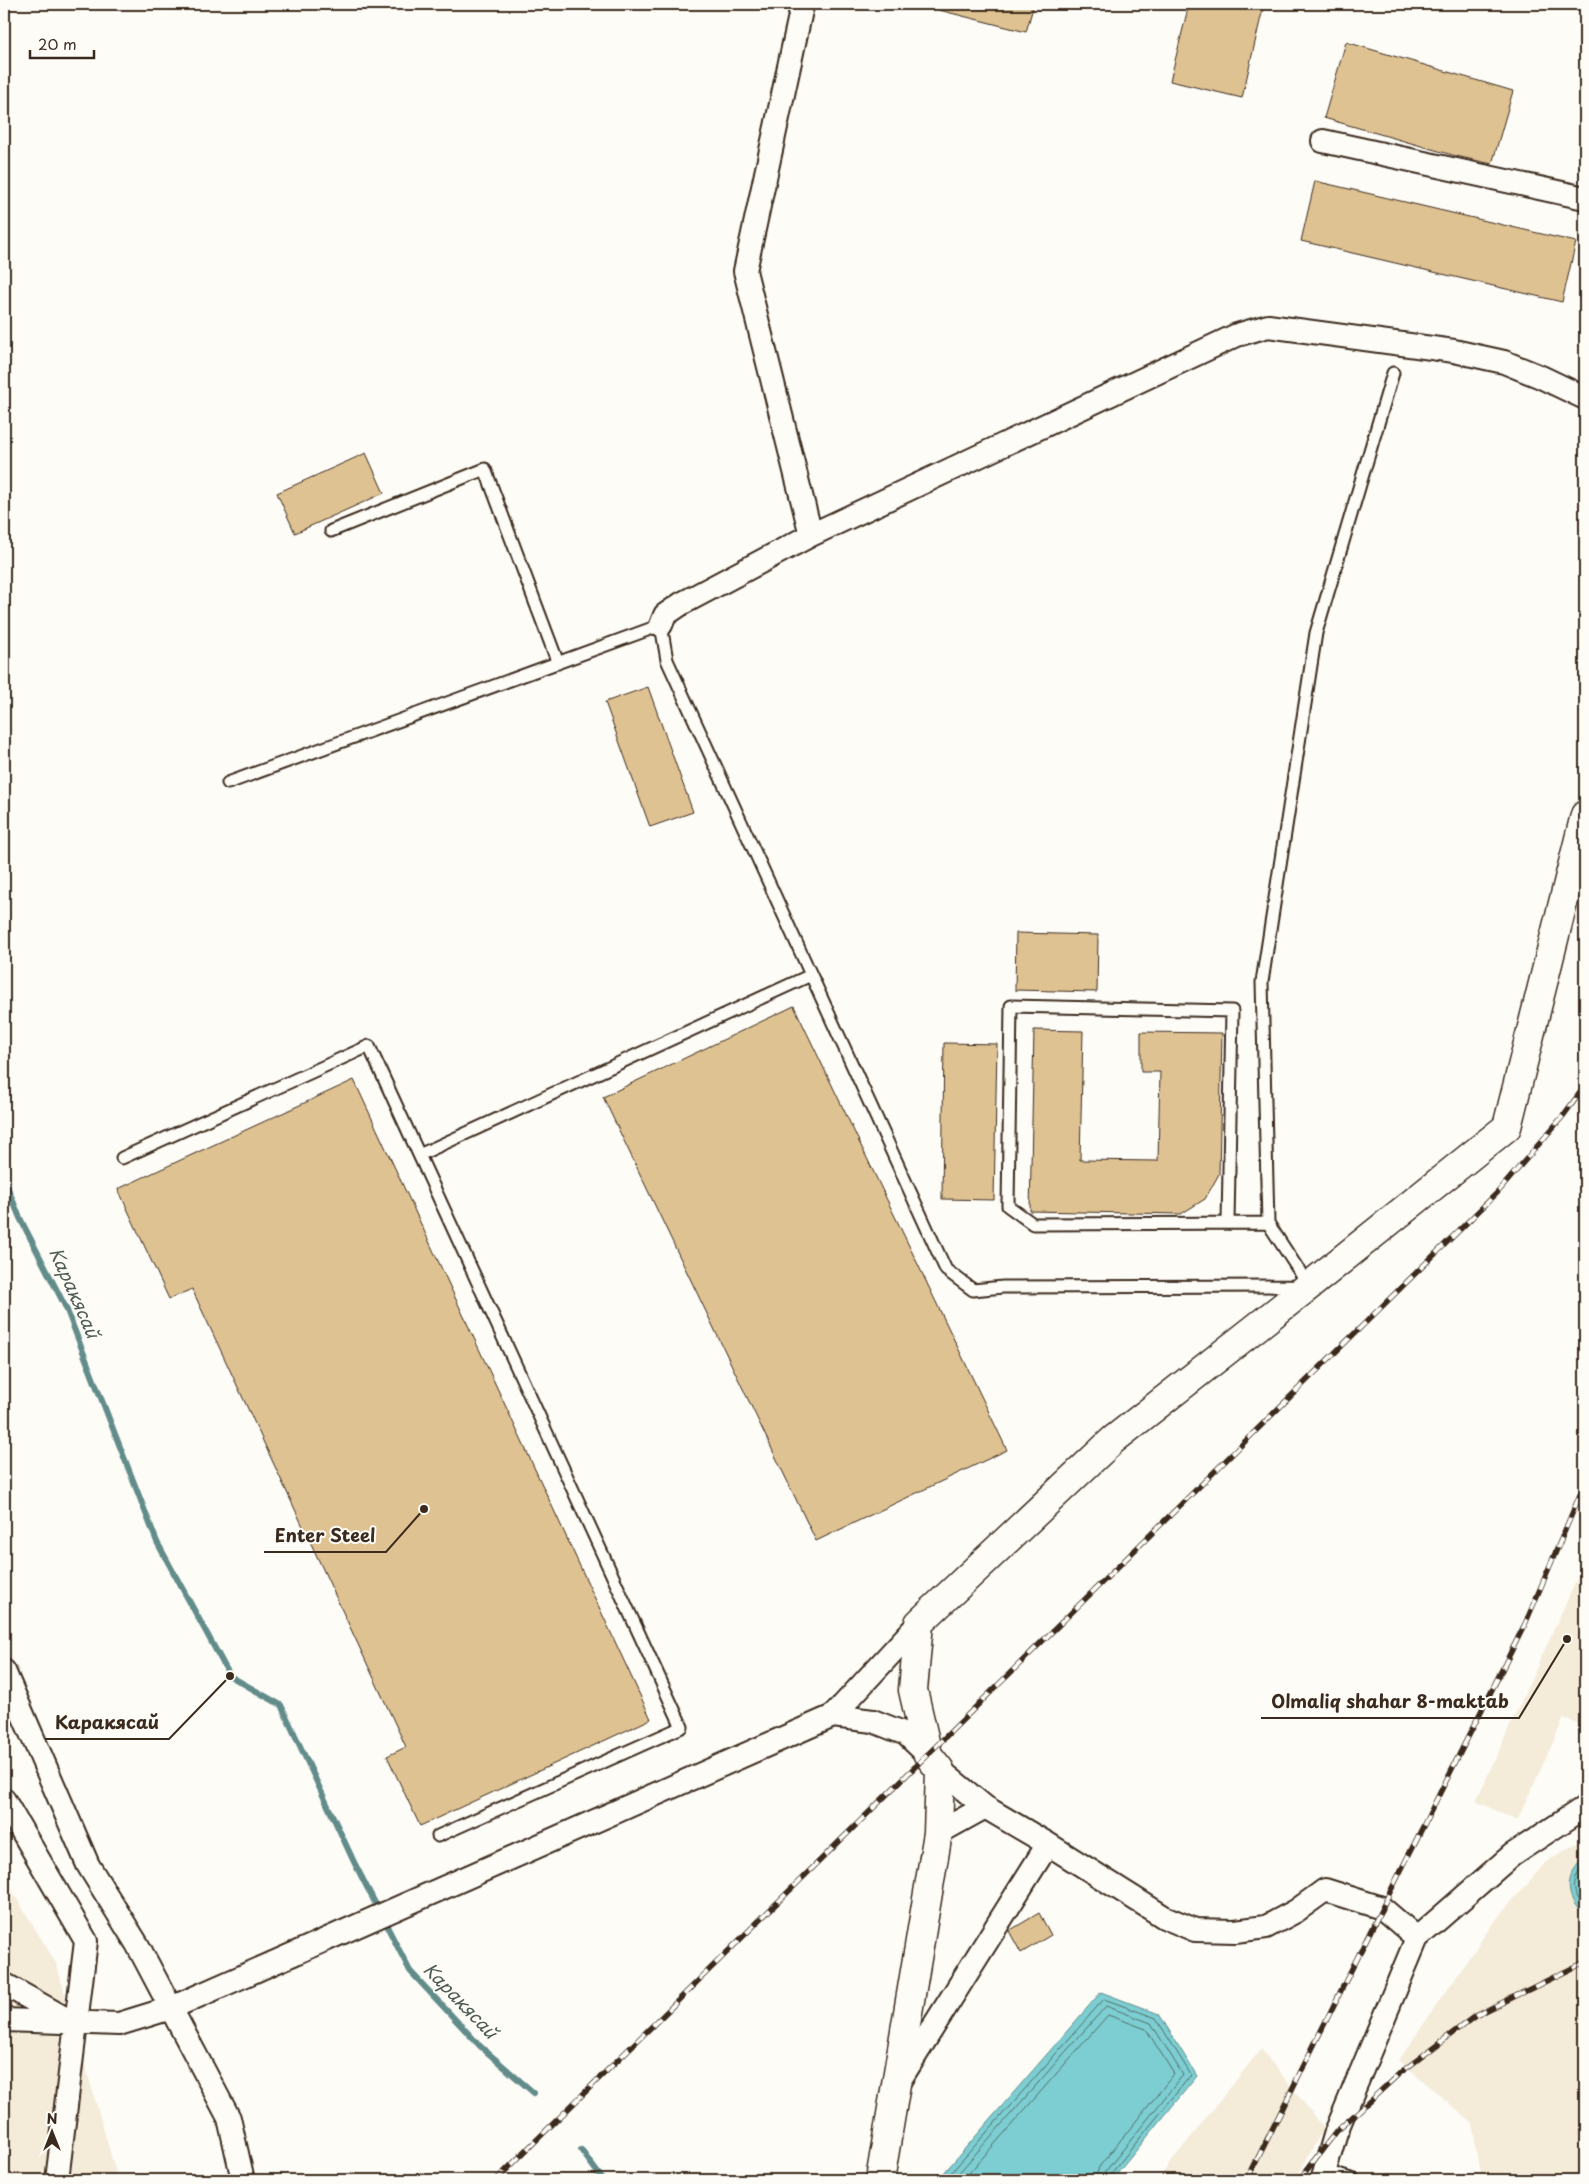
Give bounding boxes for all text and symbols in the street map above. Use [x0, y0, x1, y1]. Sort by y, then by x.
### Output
scale bar [30, 28, 94, 60]
text: 20 m [38, 32, 77, 55]
water label: Каракясай [43, 1243, 108, 1344]
callout: Enter Steel [264, 1519, 386, 1552]
text: Enter Steel [275, 1521, 375, 1548]
callout: Olmaliq shahar 8-maktab [1261, 1685, 1519, 1718]
text: Olmaliq shahar 8-maktab [1271, 1687, 1509, 1714]
callout: Каракясай [45, 1706, 169, 1739]
text: Каракясай [55, 1708, 159, 1735]
water label: Каракясай [418, 1956, 506, 2046]
north arrow [28, 2106, 78, 2156]
text: N [46, 2108, 58, 2129]

